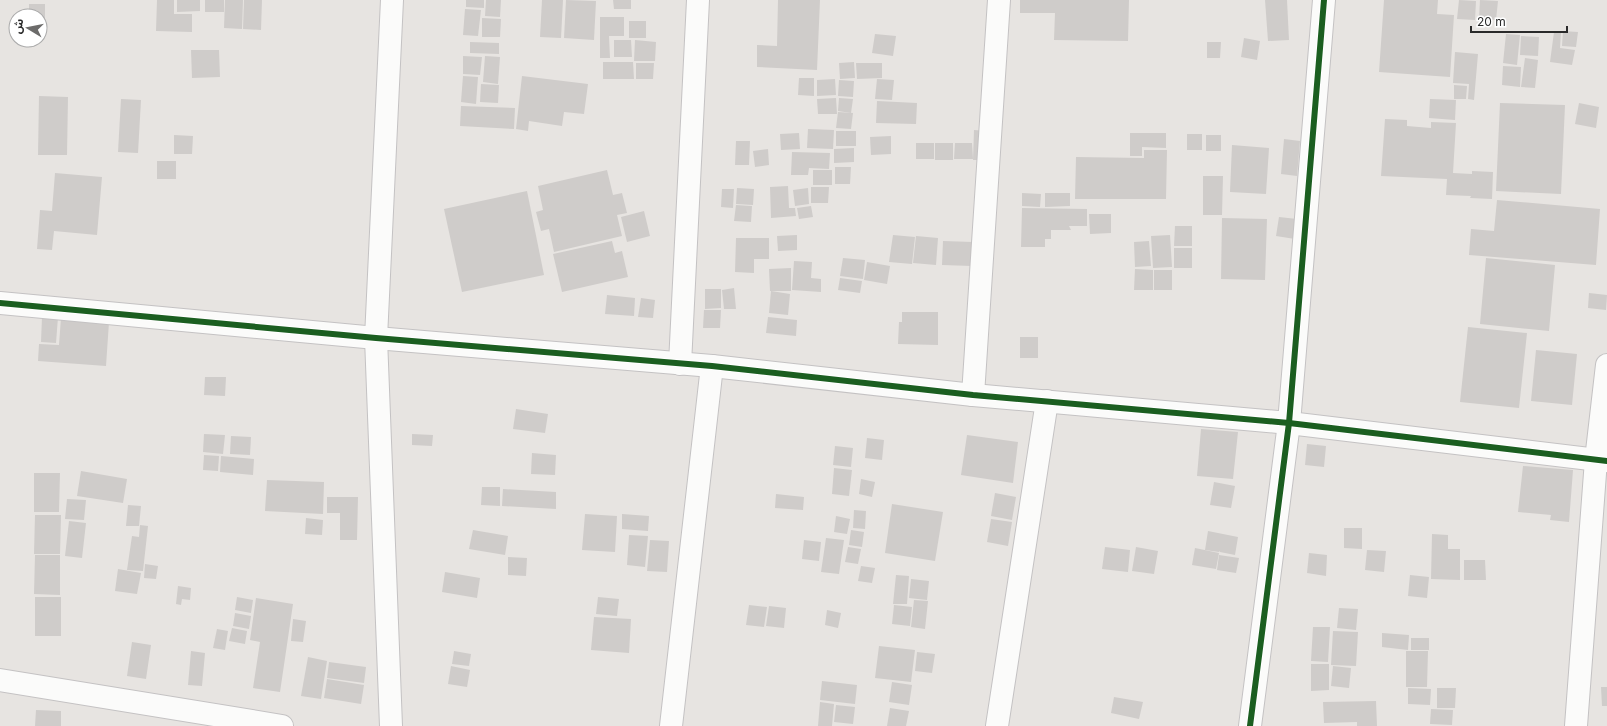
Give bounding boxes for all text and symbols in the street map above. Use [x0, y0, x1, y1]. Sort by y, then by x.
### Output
north arrow [8, 8, 48, 48]
scale bar [1471, 8, 1567, 34]
text: 20 m [1477, 14, 1506, 29]
text: ش [10, 18, 26, 35]

